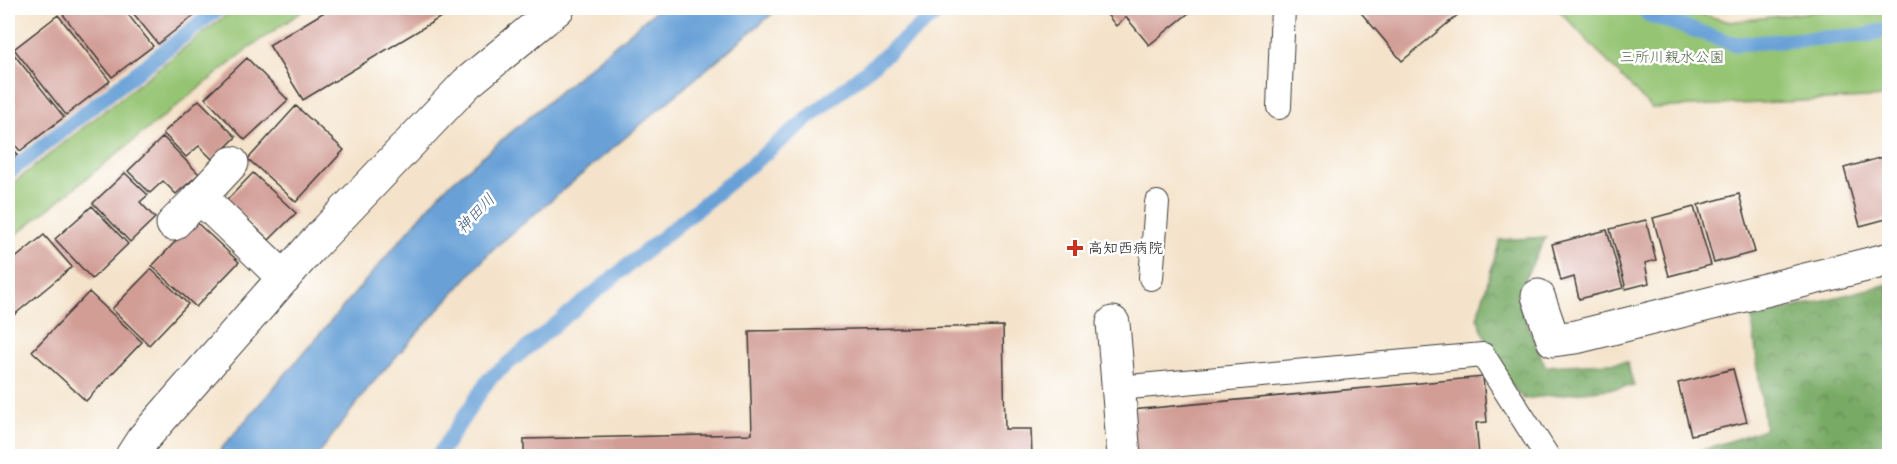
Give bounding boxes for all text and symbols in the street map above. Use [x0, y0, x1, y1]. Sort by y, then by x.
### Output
park label: 三所川親水公園 [1619, 46, 1725, 70]
water label: 神田川 [450, 188, 502, 240]
place label: 高知西病院 [1088, 237, 1163, 261]
marker: 高知西病院 [1066, 239, 1084, 257]

